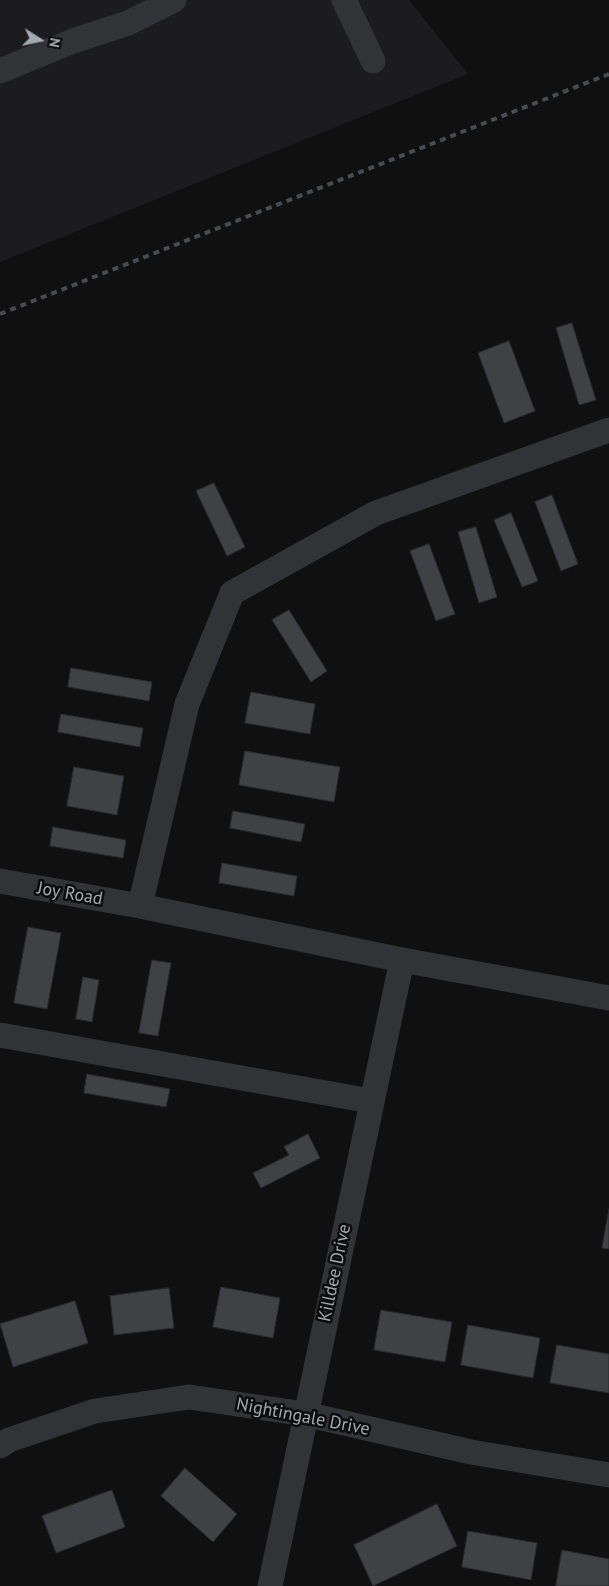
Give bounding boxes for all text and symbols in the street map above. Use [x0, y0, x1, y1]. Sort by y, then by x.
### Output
north arrow [15, 15, 65, 65]
text: N [45, 37, 64, 49]
street label: Joy Road [36, 878, 104, 910]
street label: Killdee Drive [314, 1222, 356, 1324]
street label: Nightingale Drive [235, 1393, 371, 1441]

